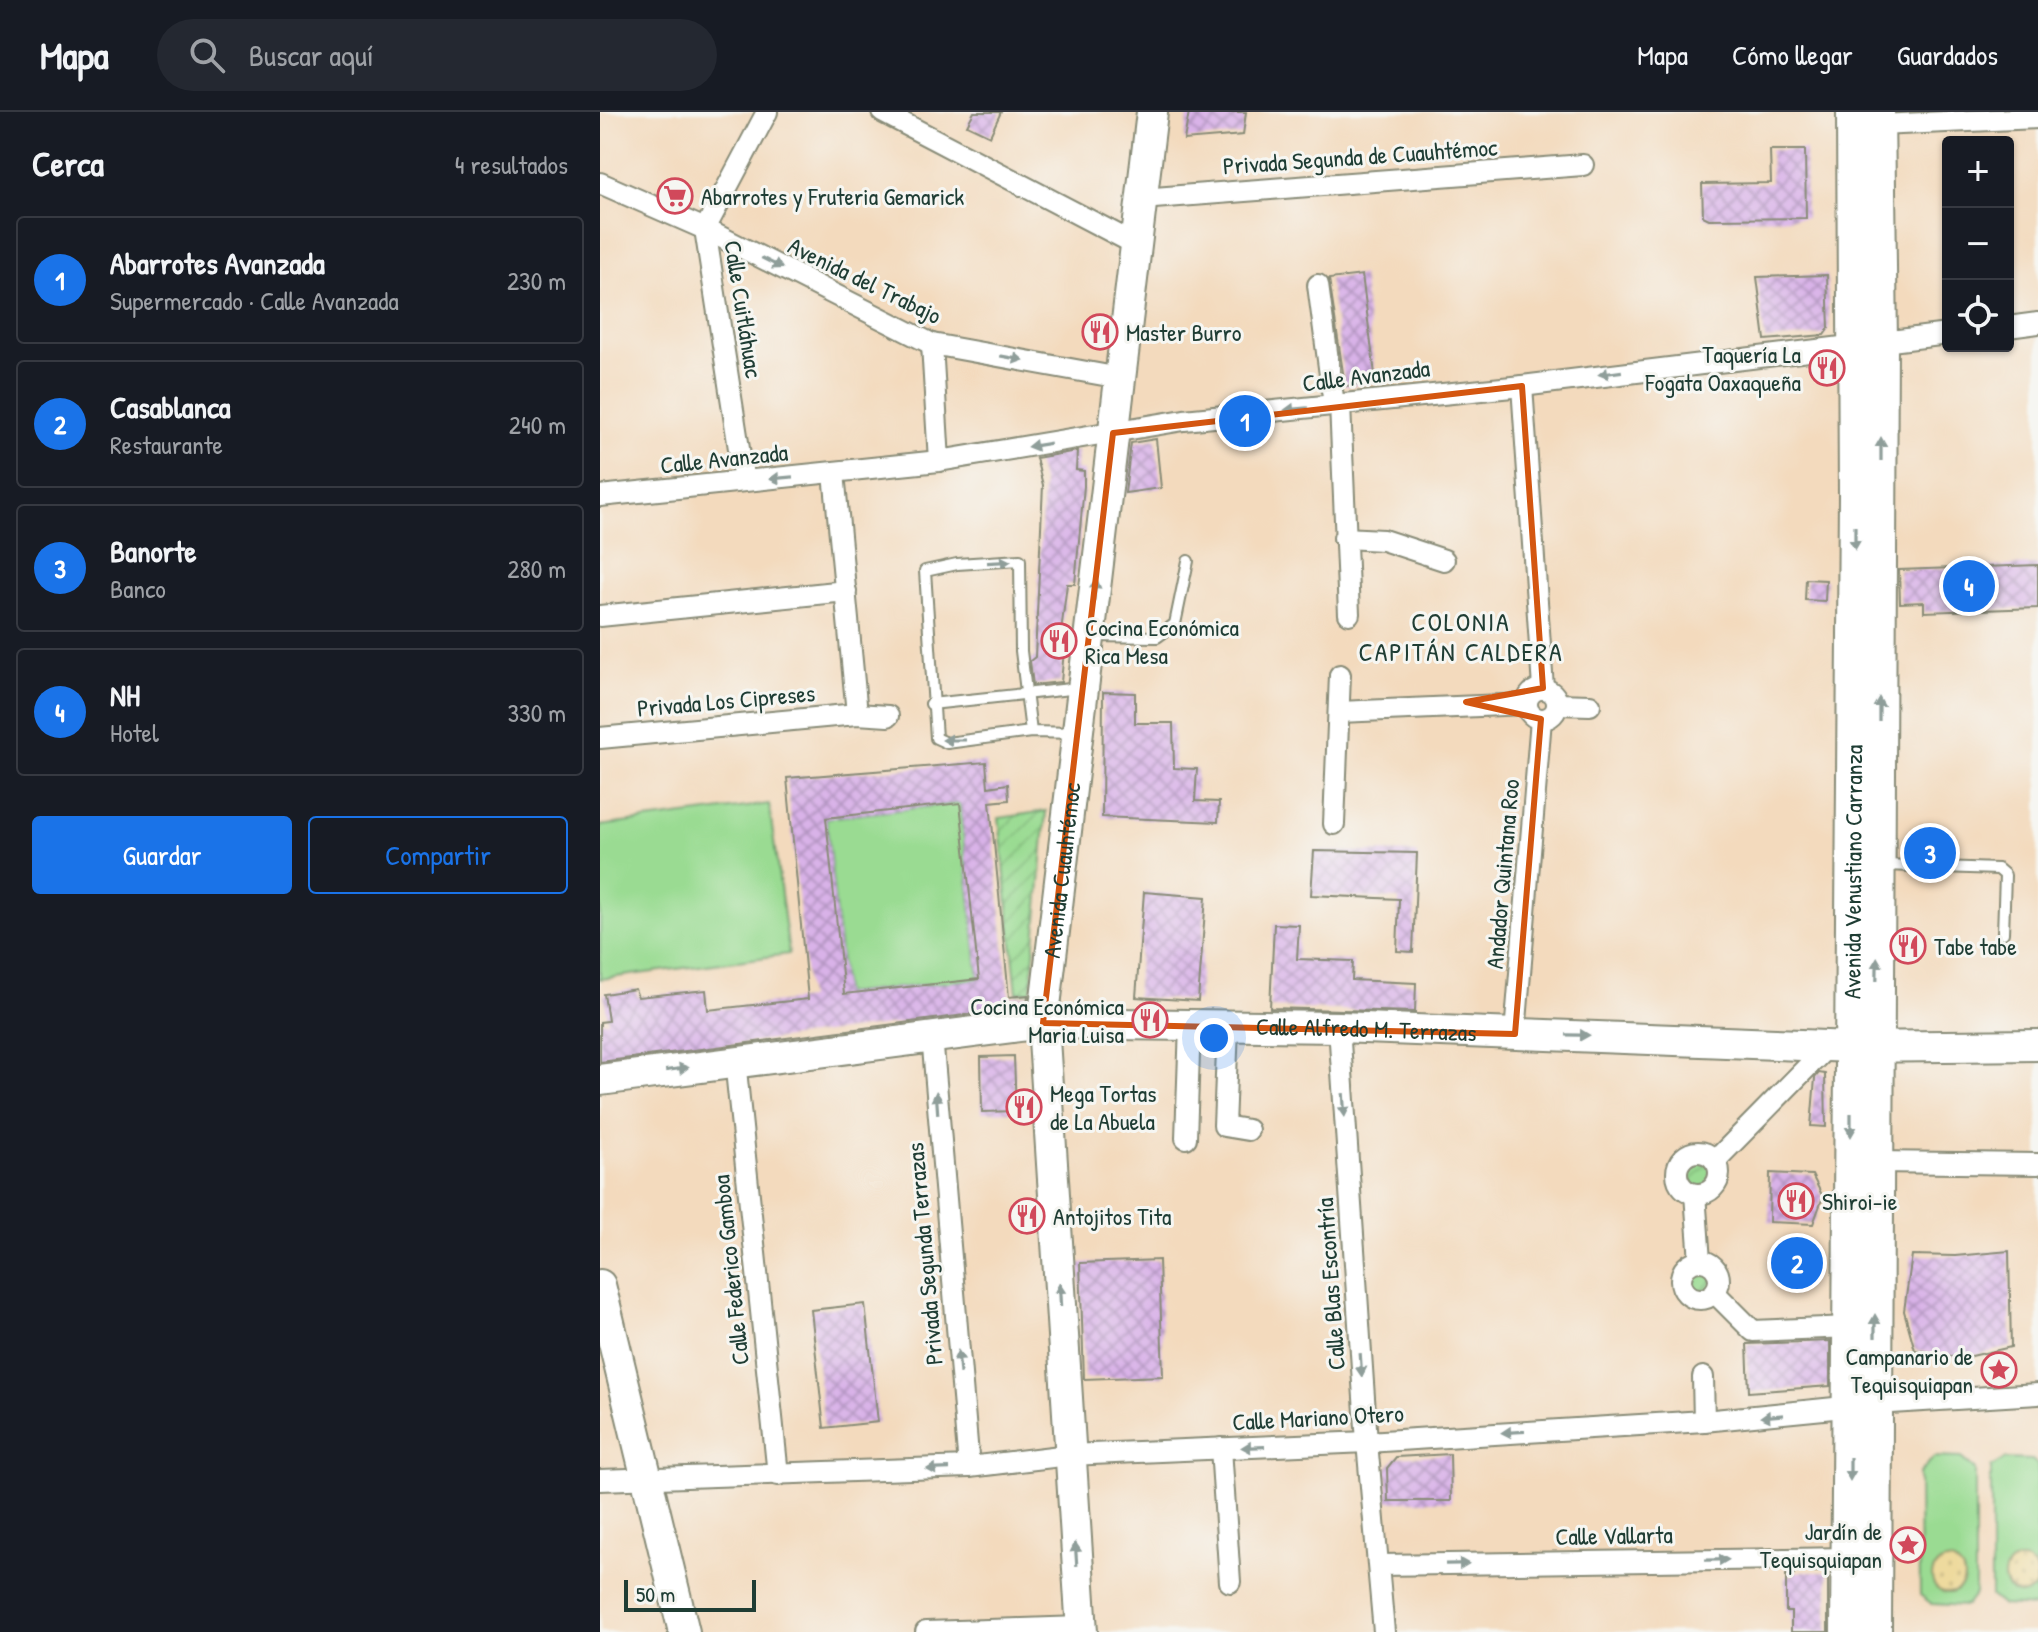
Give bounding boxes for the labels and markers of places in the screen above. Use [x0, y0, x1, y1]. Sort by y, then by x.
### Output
supermarket icon: Abarrotes y Fruteria Gemarick [656, 177, 694, 215]
place label: Abarrotes y Fruteria Gemarick [701, 180, 964, 212]
restaurant icon: Master Burro [1081, 313, 1119, 351]
place label: Master Burro [1126, 316, 1242, 348]
place label: Taquería La Fogata Oaxaqueña [1645, 338, 1801, 398]
restaurant icon: Taquería La Fogata Oaxaqueña [1808, 349, 1846, 387]
pin: 1 [1219, 391, 1271, 451]
pin: 4 [1943, 556, 1995, 616]
place label: Cocina Económica Rica Mesa [1085, 611, 1239, 671]
restaurant icon: Cocina Económica Rica Mesa [1040, 622, 1078, 660]
pin: 3 [1904, 823, 1956, 883]
restaurant icon: Tabe tabe [1889, 927, 1927, 965]
place label: Tabe tabe [1934, 930, 2017, 962]
place label: Cocina Económica Maria Luisa [970, 990, 1124, 1050]
restaurant icon: Cocina Económica Maria Luisa [1131, 1001, 1169, 1039]
place label: Mega Tortas de La Abuela [1050, 1077, 1157, 1137]
restaurant icon: Mega Tortas de La Abuela [1005, 1088, 1043, 1126]
restaurant icon: Shiroi-ie [1777, 1182, 1815, 1220]
place label: Shiroi-ie [1822, 1185, 1898, 1217]
restaurant icon: Antojitos Tita [1008, 1197, 1046, 1235]
place label: Antojitos Tita [1053, 1200, 1171, 1232]
pin: 2 [1771, 1233, 1823, 1293]
place label: Campanario de Tequisquiapan [1845, 1340, 1973, 1400]
place icon: Campanario de Tequisquiapan [1980, 1351, 2018, 1389]
place label: Jardín de Tequisquiapan [1760, 1515, 1882, 1575]
place icon: Jardín de Tequisquiapan [1889, 1526, 1927, 1564]

